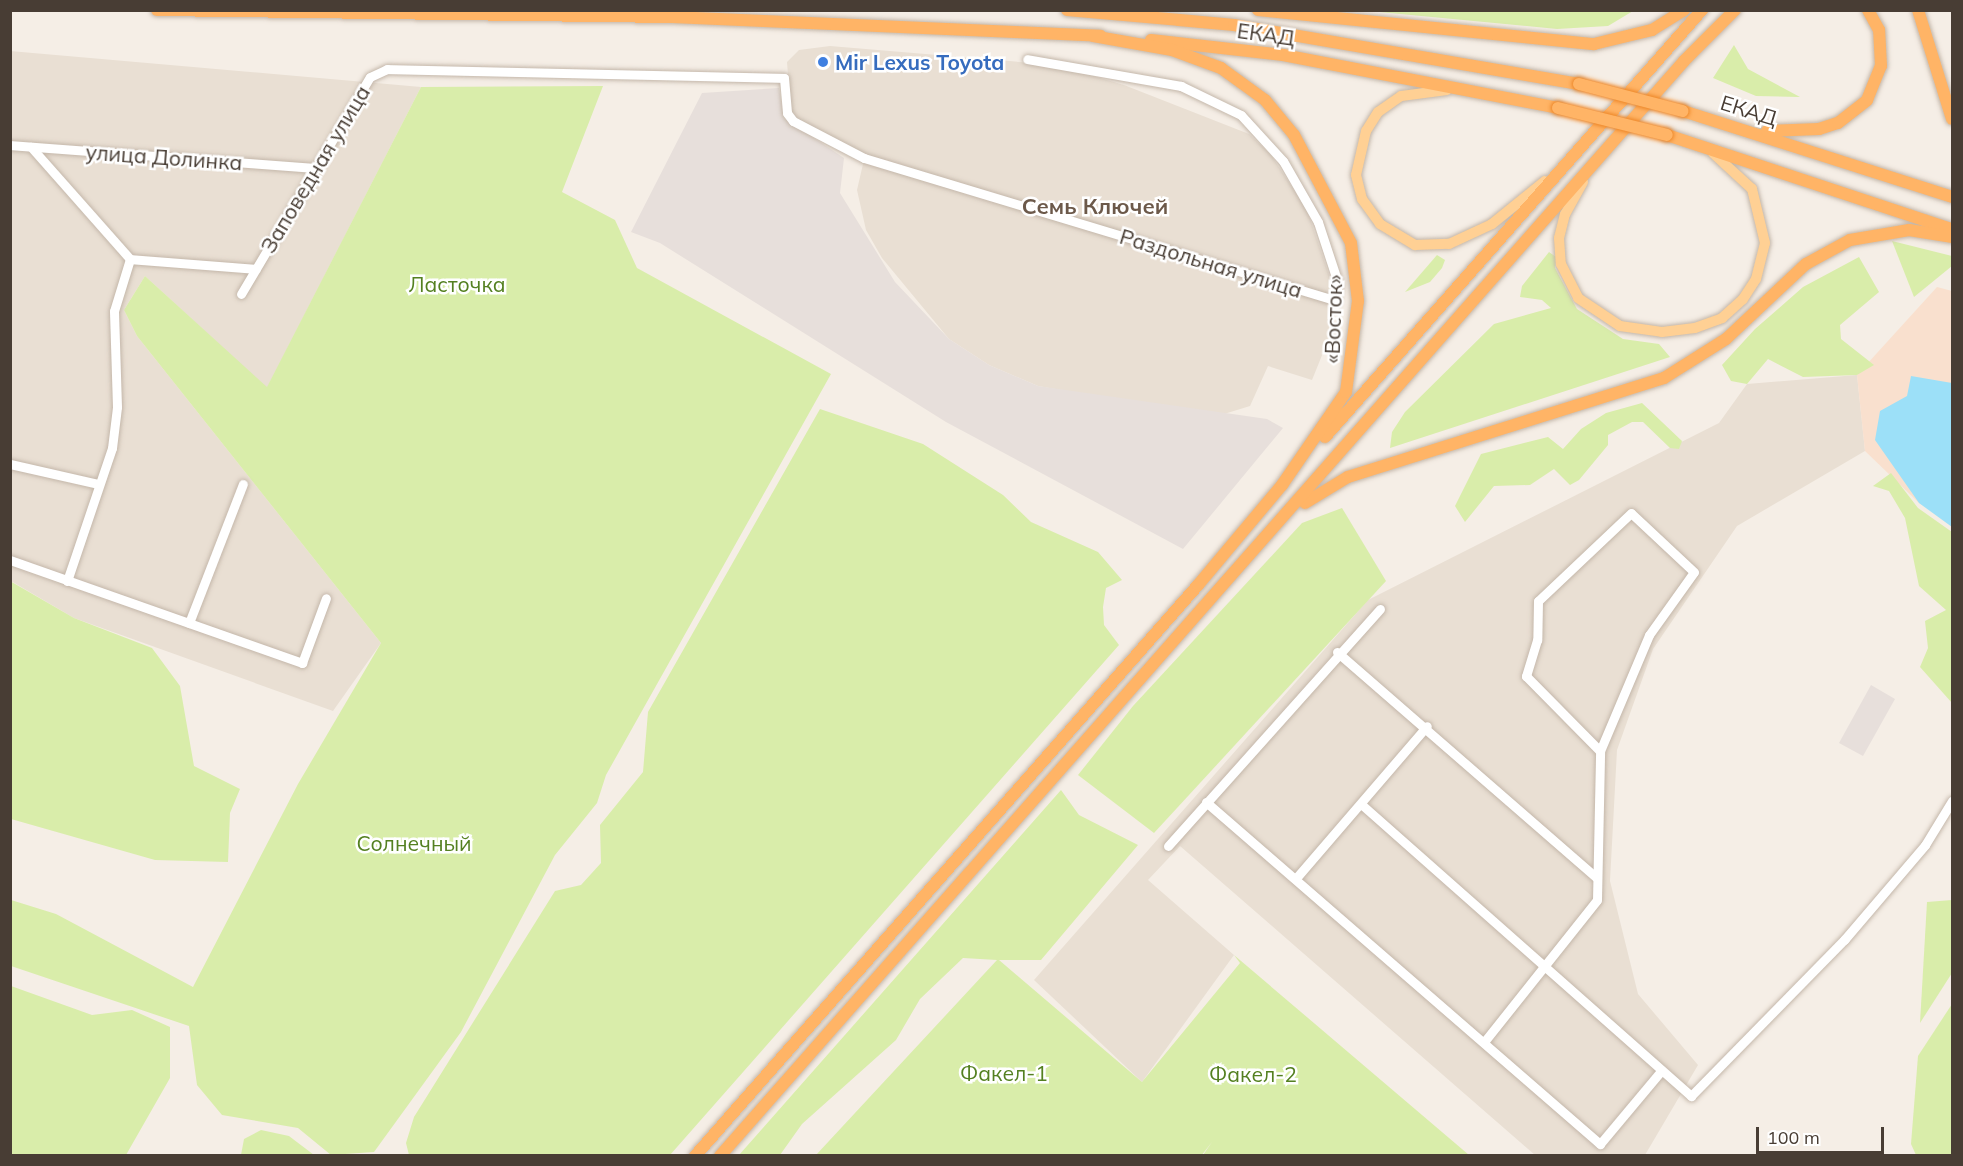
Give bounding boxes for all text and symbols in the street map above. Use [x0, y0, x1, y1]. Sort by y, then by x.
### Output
street label: ЕКАД [1236, 17, 1296, 51]
place label: Mir Lexus Toyota [835, 49, 1004, 75]
marker: Mir Lexus Toyota [816, 55, 830, 69]
street label: Заповедная улица [255, 81, 375, 257]
street label: ЕКАД [1718, 89, 1780, 131]
street label: улица Долинка [85, 139, 243, 175]
district label: Семь Ключей [1022, 194, 1168, 220]
street label: Раздольная улица [1117, 223, 1305, 303]
park label: Ласточка [408, 271, 506, 297]
street label: «Восток» [1319, 274, 1347, 364]
park label: Солнечный [356, 830, 472, 856]
park label: Факел-1 [960, 1060, 1048, 1086]
park label: Факел-2 [1209, 1061, 1297, 1087]
scale bar [1759, 1115, 1886, 1153]
text: 100 m [1767, 1126, 1820, 1149]

